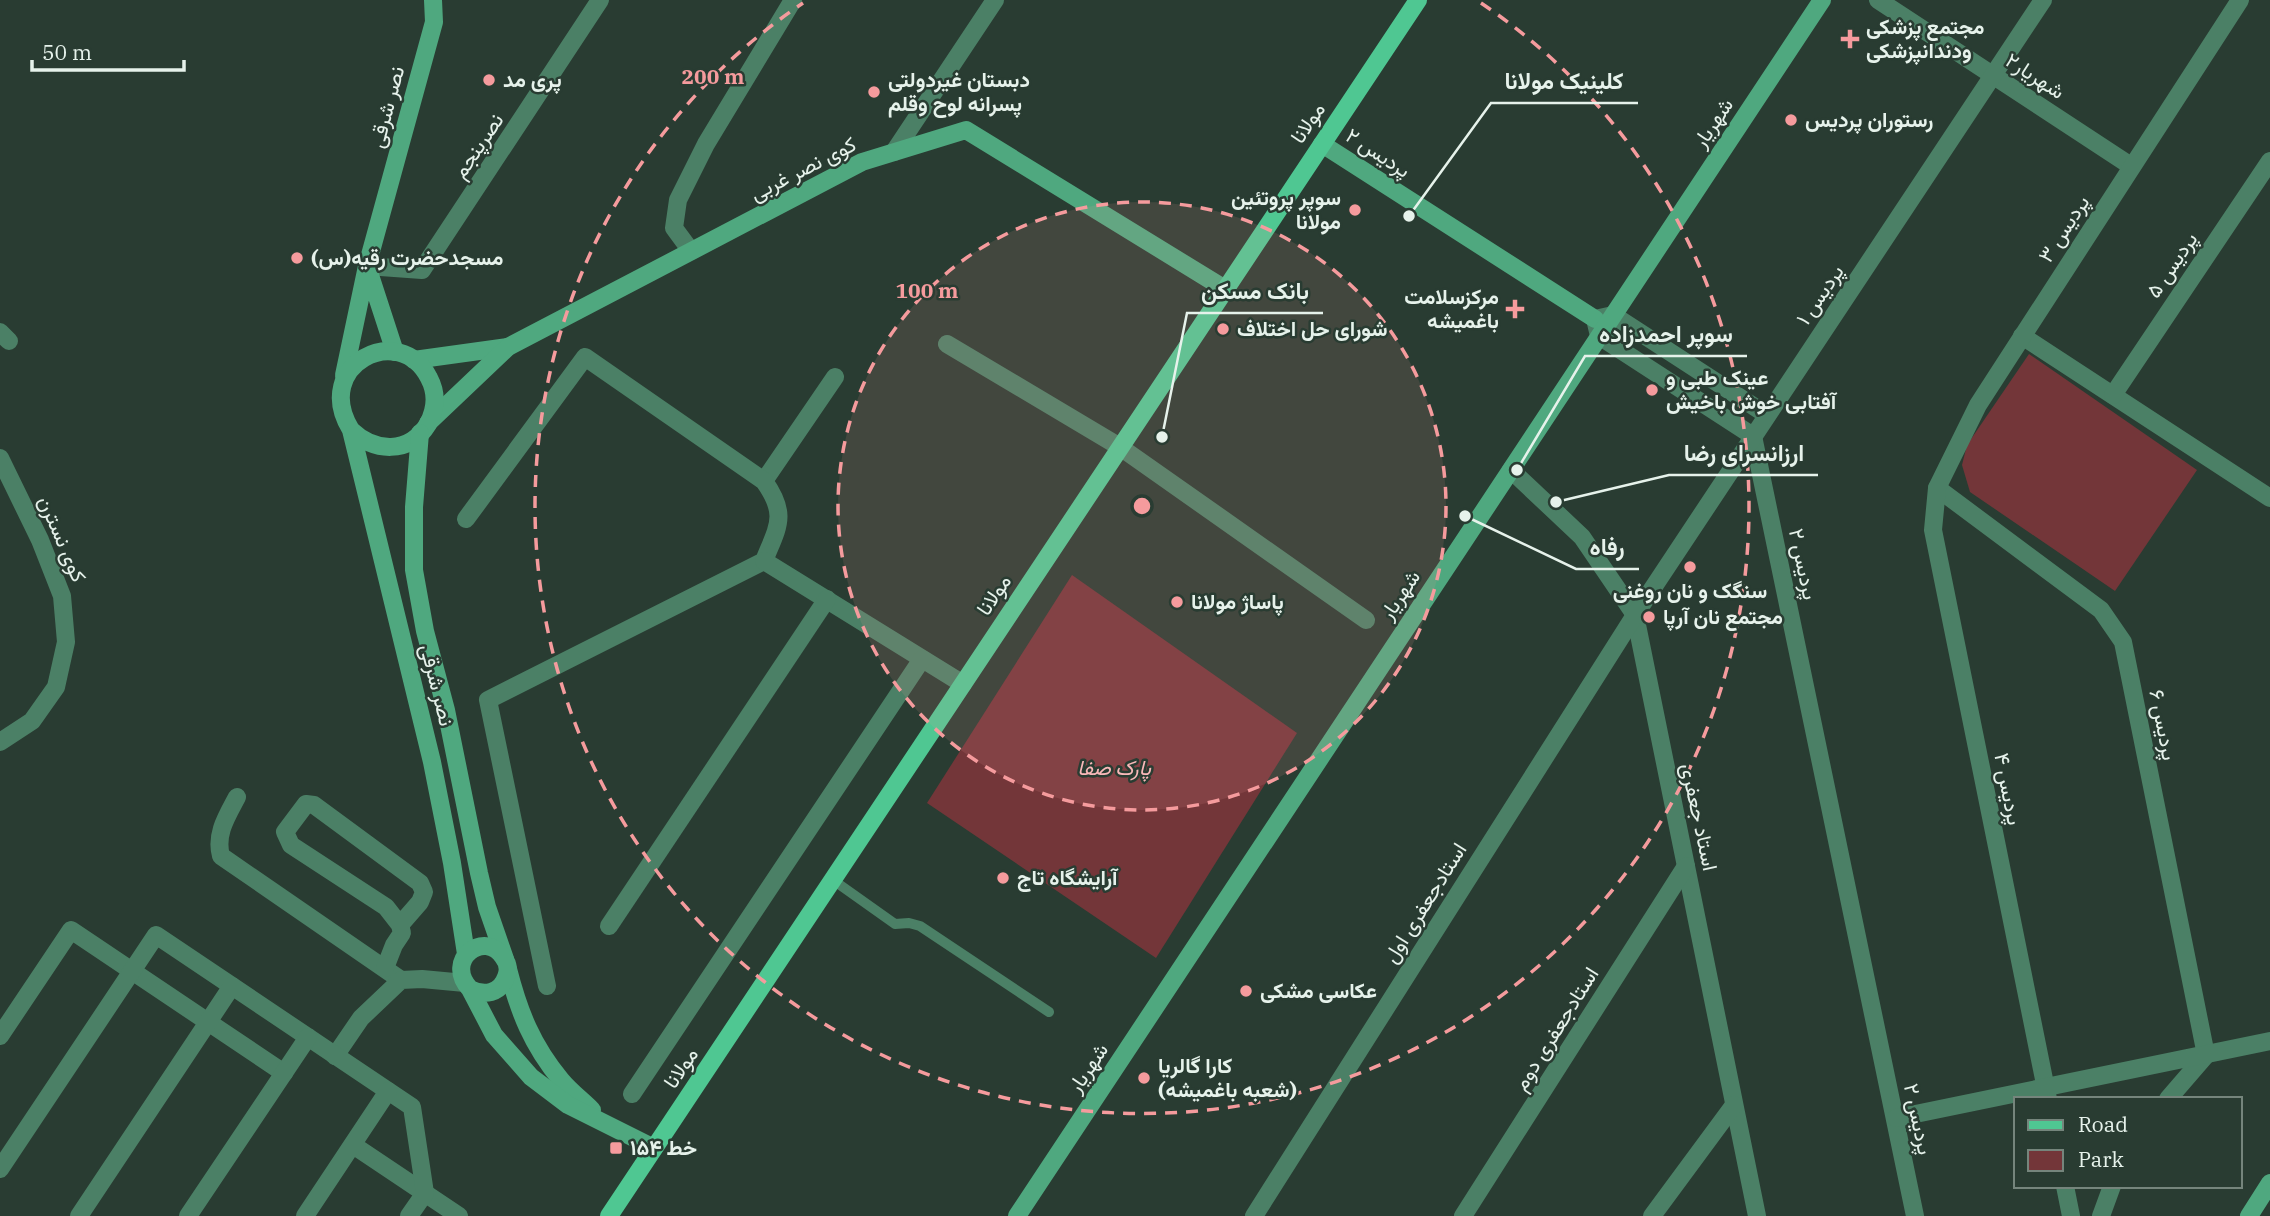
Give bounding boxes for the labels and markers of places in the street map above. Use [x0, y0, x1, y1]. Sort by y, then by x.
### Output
place label: مجتمع پزشکی ودندانپزشکی [1866, 12, 1984, 65]
marker: مجتمع پزشکی ودندانپزشکی [1840, 29, 1860, 49]
callout: کلینیک مولانا [1491, 59, 1638, 103]
place label: پری مد [503, 65, 562, 94]
place label: دبستان غیردولتی پسرانه لوح وقلم [888, 65, 1030, 118]
marker: پری مد [481, 72, 497, 88]
marker: دبستان غیردولتی پسرانه لوح وقلم [866, 84, 882, 100]
place label: رستوران پردیس [1805, 105, 1933, 134]
marker: رستوران پردیس [1783, 112, 1799, 128]
place label: سوپر پروتئین مولانا [1231, 183, 1341, 235]
marker: سوپر پروتئین مولانا [1347, 202, 1363, 218]
place label: مسجدحضرت رقیه(س) [311, 243, 503, 271]
marker: مسجدحضرت رقیه(س) [289, 250, 305, 266]
callout: بانک مسکن [1187, 269, 1323, 313]
place label: مرکزسلامت باغمیشه [1404, 282, 1499, 334]
marker: مرکزسلامت باغمیشه [1505, 299, 1525, 319]
callout: سوپر احمدزاده [1585, 312, 1747, 356]
place label: شورای حل اختلاف [1237, 314, 1388, 342]
marker: شورای حل اختلاف [1215, 321, 1231, 337]
place label: عینک طبی و آفتابی خوش باخیش [1666, 363, 1838, 415]
marker: عینک طبی و آفتابی خوش باخیش [1644, 382, 1660, 398]
callout: ارزانسرای رضا [1669, 431, 1818, 475]
centre of rings [1130, 494, 1154, 518]
callout: رفاه [1576, 525, 1639, 569]
marker: سنگک و نان روغنی [1682, 559, 1698, 575]
place label: سنگک و نان روغنی [1613, 576, 1767, 604]
place label: پاساژ مولانا [1191, 587, 1284, 616]
marker: پاساژ مولانا [1169, 594, 1185, 610]
place label: مجتمع نان آرپا [1663, 602, 1783, 631]
marker: مجتمع نان آرپا [1641, 609, 1657, 625]
place label: آرایشگاه تاج [1017, 863, 1119, 892]
marker: آرایشگاه تاج [995, 870, 1011, 886]
place label: عکاسی مشکی [1260, 976, 1377, 1004]
marker: عکاسی مشکی [1238, 983, 1254, 999]
place label: کارا گالریا (شعبه باغمیشه) [1158, 1051, 1297, 1103]
marker: کارا گالریا (شعبه باغمیشه) [1136, 1070, 1152, 1086]
place label: خط ۱۵۴ [630, 1133, 697, 1161]
marker: خط ۱۵۴ [608, 1140, 624, 1156]

